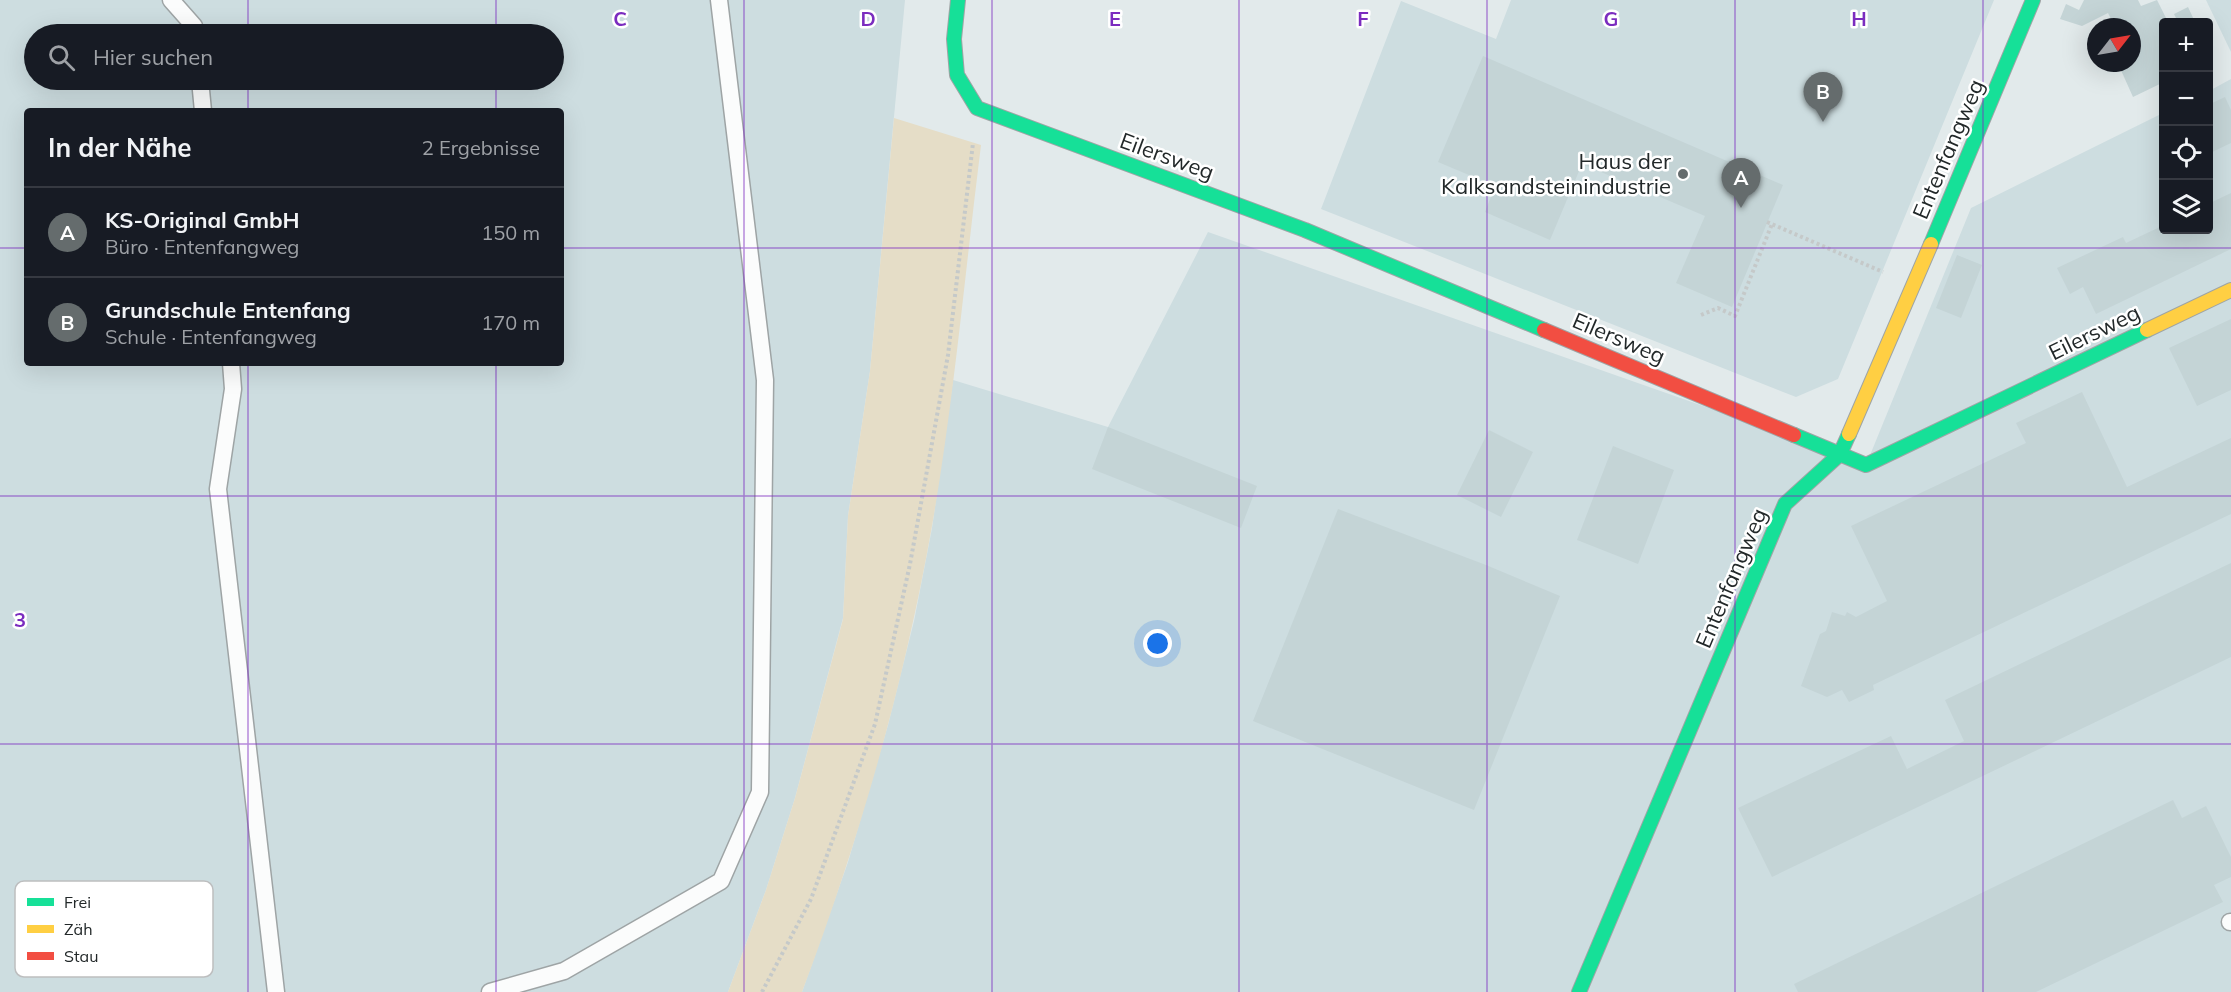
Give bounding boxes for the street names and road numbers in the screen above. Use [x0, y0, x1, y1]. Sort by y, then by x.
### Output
street label: Entenfangweg [1906, 75, 1990, 223]
street label: Eilersweg [1116, 126, 1218, 186]
street label: Eilersweg [2044, 298, 2144, 366]
street label: Eilersweg [1568, 306, 1670, 370]
street label: Entenfangweg [1689, 504, 1773, 652]

